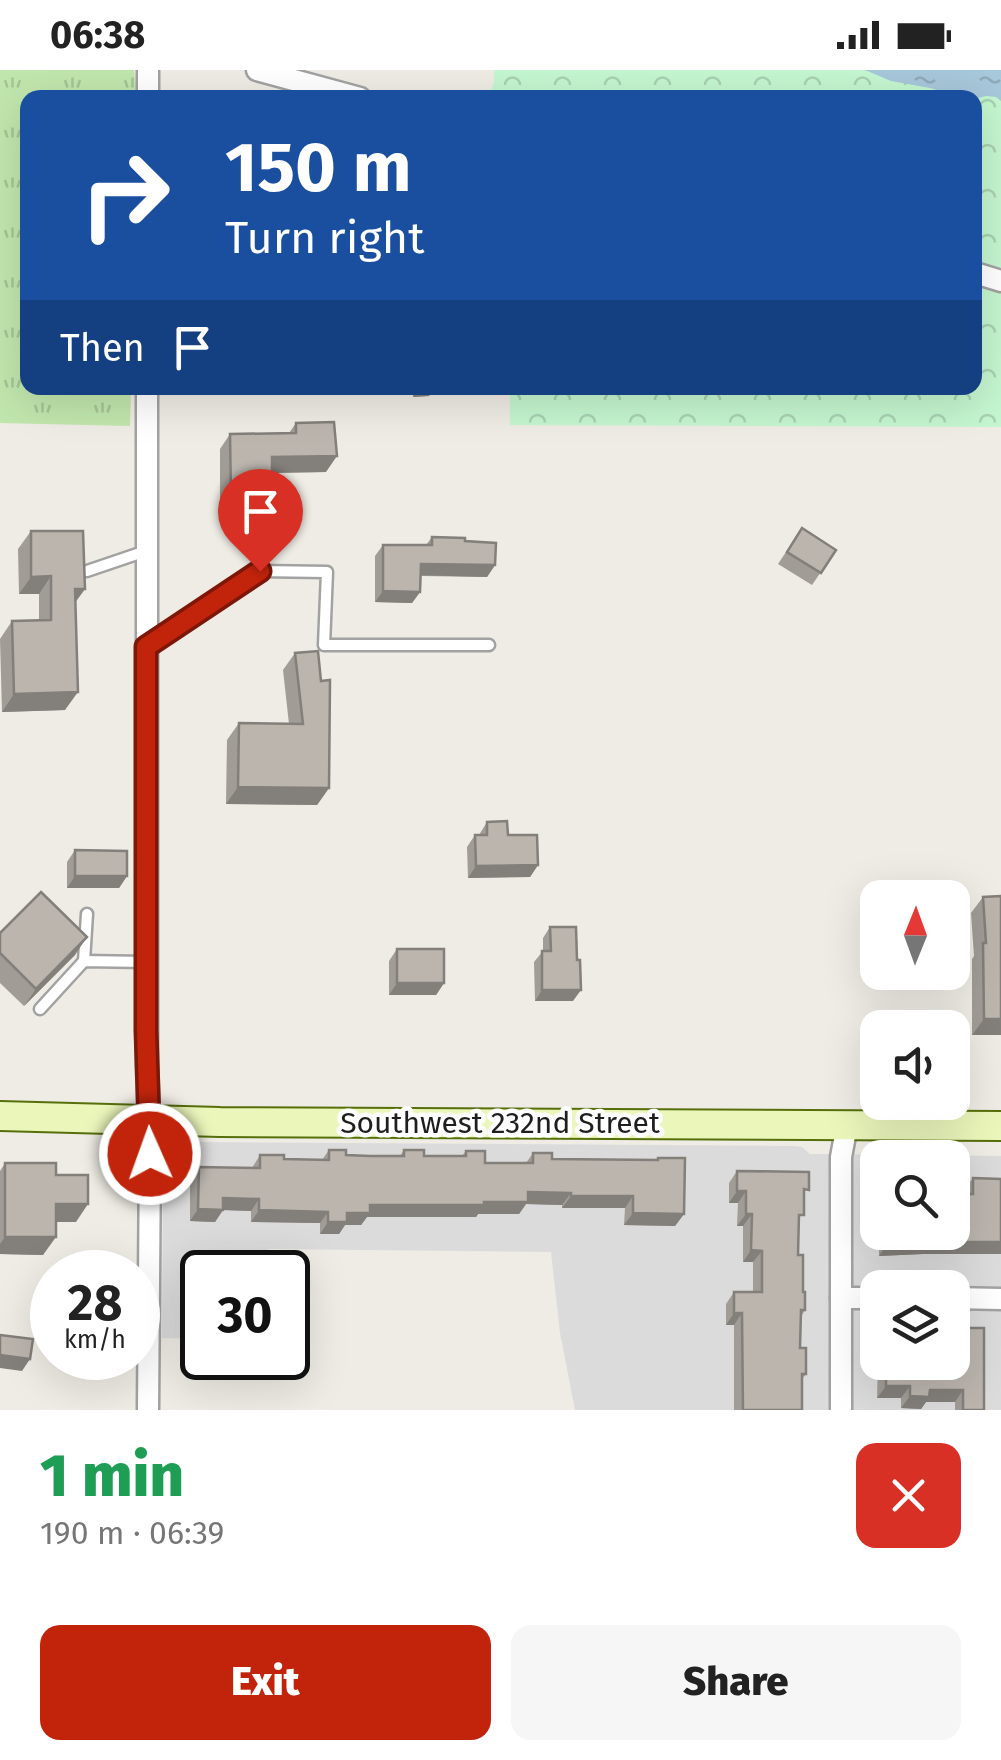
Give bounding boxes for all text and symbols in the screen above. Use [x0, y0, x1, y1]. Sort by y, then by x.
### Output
text: 06:38 [50, 12, 145, 58]
text: 150 m [225, 126, 412, 210]
icon: right [60, 130, 190, 260]
text: Turn right [225, 211, 424, 265]
icon: arrive [165, 320, 220, 375]
text: Then [60, 325, 145, 371]
pin [218, 469, 303, 572]
icon: arrive [233, 484, 288, 539]
north arrow [860, 880, 970, 990]
map controls [860, 880, 970, 1380]
button: sound [860, 1010, 970, 1120]
position arrow [98, 1102, 202, 1206]
street label: Southwest 232nd Street [340, 1105, 660, 1141]
button: search [860, 1140, 970, 1250]
speed limit sign: 30 [180, 1250, 310, 1380]
button: layers [860, 1270, 970, 1380]
text: 28 [68, 1273, 122, 1333]
text: km/h [64, 1325, 126, 1355]
text: 1 min [40, 1440, 184, 1512]
button: close [856, 1443, 961, 1548]
text: 190 m · 06:39 [40, 1514, 224, 1552]
button: Exit [40, 1625, 491, 1740]
button: Share [511, 1625, 961, 1740]

